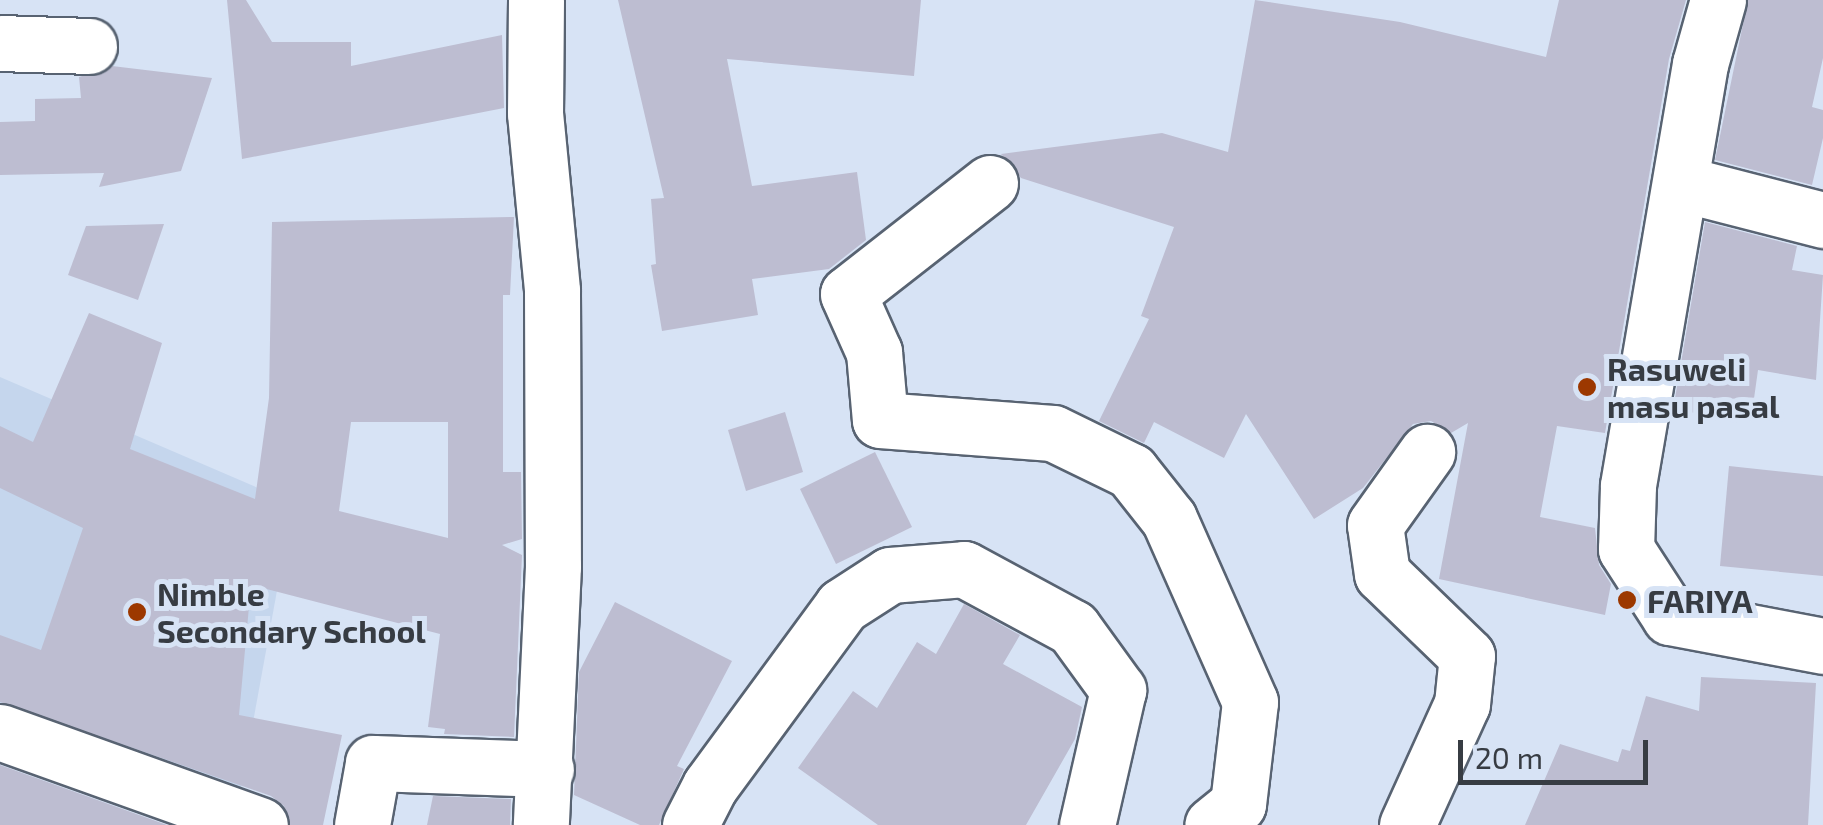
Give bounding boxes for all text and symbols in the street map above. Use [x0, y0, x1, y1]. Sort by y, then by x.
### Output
place label: Rasuweli masu pasal [1607, 350, 1779, 425]
marker: Rasuweli masu pasal [1576, 376, 1598, 398]
place label: Nimble Secondary School [157, 575, 427, 650]
place label: FARIYA [1647, 581, 1753, 619]
marker: FARIYA [1616, 589, 1638, 611]
marker: Nimble Secondary School [126, 601, 148, 623]
scale bar [1463, 720, 1653, 782]
text: 20 m [1475, 739, 1543, 775]

